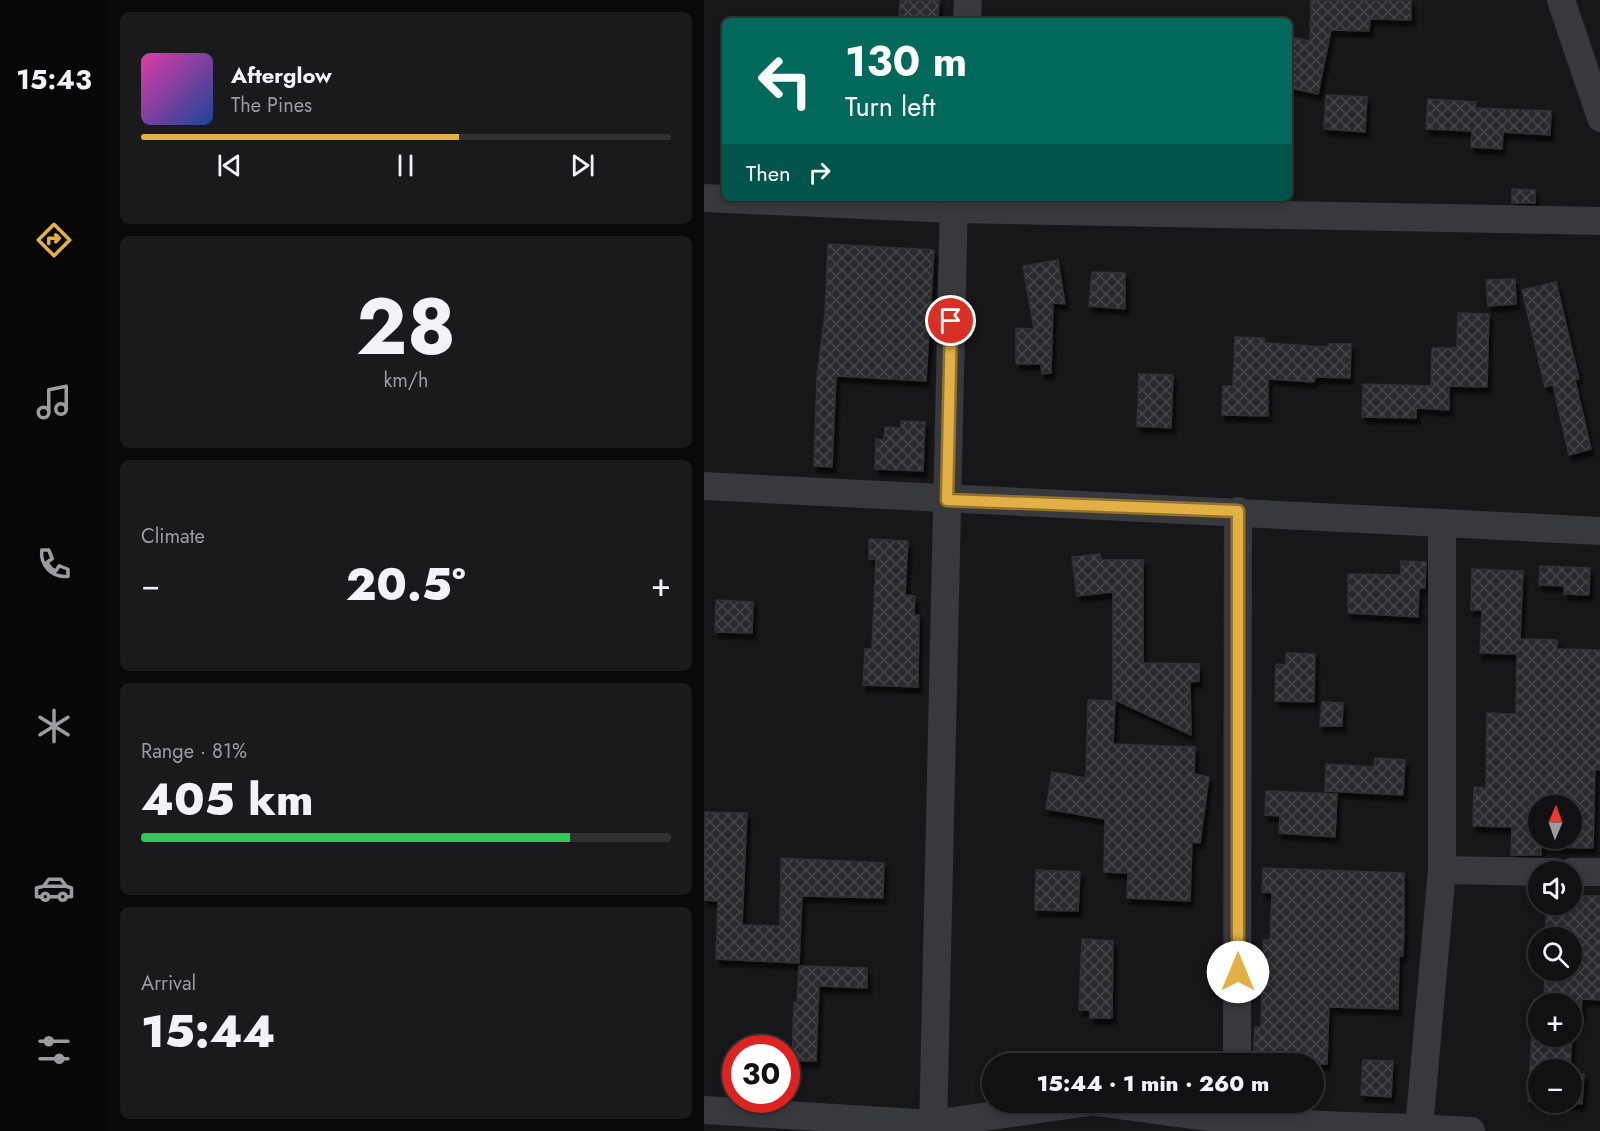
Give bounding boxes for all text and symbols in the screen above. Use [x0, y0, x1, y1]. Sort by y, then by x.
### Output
text: 130 m [845, 31, 967, 92]
icon: left [746, 42, 824, 120]
text: Afterglow [231, 59, 332, 91]
text: 15:43 [16, 60, 92, 99]
text: Turn left [845, 87, 935, 126]
text: The Pines [231, 91, 312, 120]
icon: previous [213, 149, 246, 182]
icon: pause [389, 149, 422, 182]
icon: next [566, 149, 599, 182]
icon: right [803, 156, 836, 189]
text: Then [746, 157, 791, 189]
icon: directions [33, 219, 75, 261]
text: 28 [356, 271, 456, 383]
pin [925, 295, 976, 346]
icon: arrive [934, 304, 967, 337]
text: km/h [383, 366, 429, 395]
icon: music [33, 381, 75, 423]
text: Climate [141, 522, 205, 551]
icon: phone [33, 543, 75, 585]
text: 20.5° [346, 552, 466, 617]
text: − [141, 561, 160, 608]
text: + [651, 561, 671, 608]
icon: climate [33, 705, 75, 747]
text: Range · 81% [141, 737, 247, 766]
text: 405 km [141, 767, 313, 832]
north arrow [1528, 795, 1582, 849]
map controls [1528, 795, 1582, 1113]
button: sound [1528, 861, 1582, 915]
icon: car [33, 867, 75, 909]
button: search [1528, 927, 1582, 981]
position arrow [1206, 940, 1270, 1004]
text: Arrival [141, 969, 196, 998]
button: + [1528, 993, 1582, 1047]
text: 15:44 [141, 999, 276, 1064]
icon: filters [33, 1029, 75, 1071]
speed limit sign: 30 [722, 1035, 800, 1113]
button: − [1528, 1059, 1582, 1113]
text: 15:44 · 1 min · 260 m [1037, 1067, 1269, 1099]

